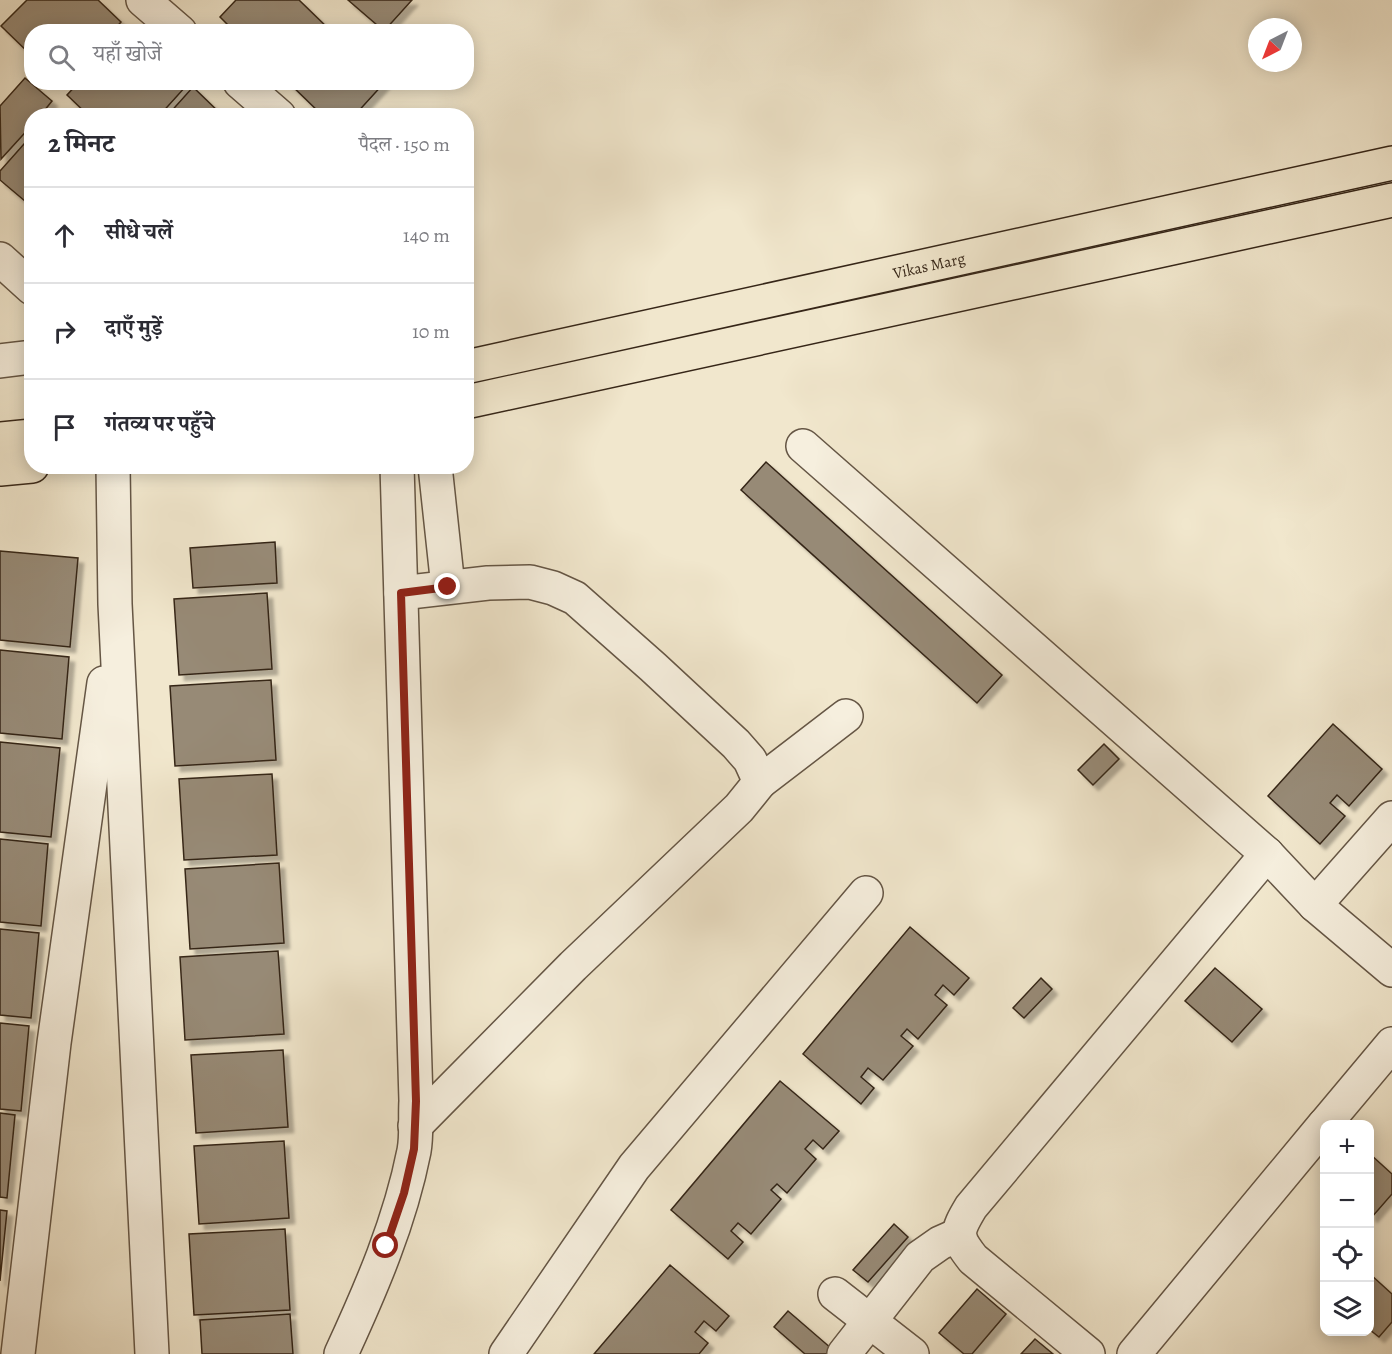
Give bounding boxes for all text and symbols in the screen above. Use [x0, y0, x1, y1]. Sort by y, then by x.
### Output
north arrow [1248, 18, 1302, 72]
search box [24, 24, 474, 90]
text: यहाँ खोजें [93, 39, 162, 69]
icon: search [45, 41, 78, 74]
text: 2 मिनट [48, 126, 114, 161]
text: पैदल · 150 m [359, 131, 450, 158]
text: सीधे चलें [105, 217, 173, 247]
icon: ahead [48, 219, 81, 252]
text: 140 m [403, 222, 450, 249]
street label: Vikas Marg [890, 247, 967, 285]
text: दाएँ मुड़ें [105, 313, 163, 343]
icon: right [48, 315, 81, 348]
text: 10 m [412, 318, 450, 345]
text: गंतव्य पर पहुँचे [105, 409, 214, 439]
icon: arrive [48, 411, 81, 444]
route end [434, 573, 460, 599]
map controls [1320, 1120, 1374, 1336]
button: + [1320, 1120, 1374, 1174]
button: − [1320, 1174, 1374, 1228]
button: locate [1320, 1228, 1374, 1282]
route start [372, 1232, 398, 1258]
button: layers [1320, 1282, 1374, 1336]

